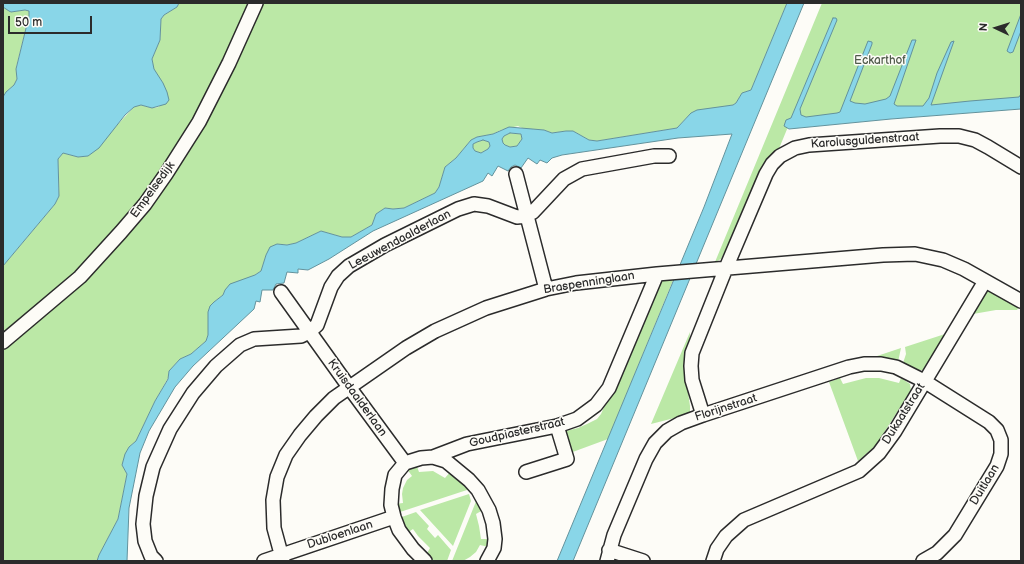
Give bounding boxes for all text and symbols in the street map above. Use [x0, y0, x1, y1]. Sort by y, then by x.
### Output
scale bar [10, 8, 94, 34]
north arrow [976, 8, 1016, 48]
text: 50 m [15, 15, 42, 30]
text: N [977, 23, 990, 32]
park label: Eckarthof [854, 54, 906, 68]
street label: Karolusguldenstraat [810, 130, 920, 152]
street label: Empelsedijk [128, 159, 178, 221]
street label: Leeuwendaalderlaan [346, 207, 454, 273]
street label: Braspenninglaan [542, 269, 636, 297]
street label: Kruisdaalderlaan [324, 357, 390, 439]
street label: Dukaatstraat [880, 381, 928, 447]
street label: Florijnstraat [693, 391, 759, 425]
street label: Goudpiasterstraat [468, 415, 566, 451]
street label: Duitlaan [967, 462, 1003, 508]
street label: Dubloenlaan [305, 518, 375, 552]

